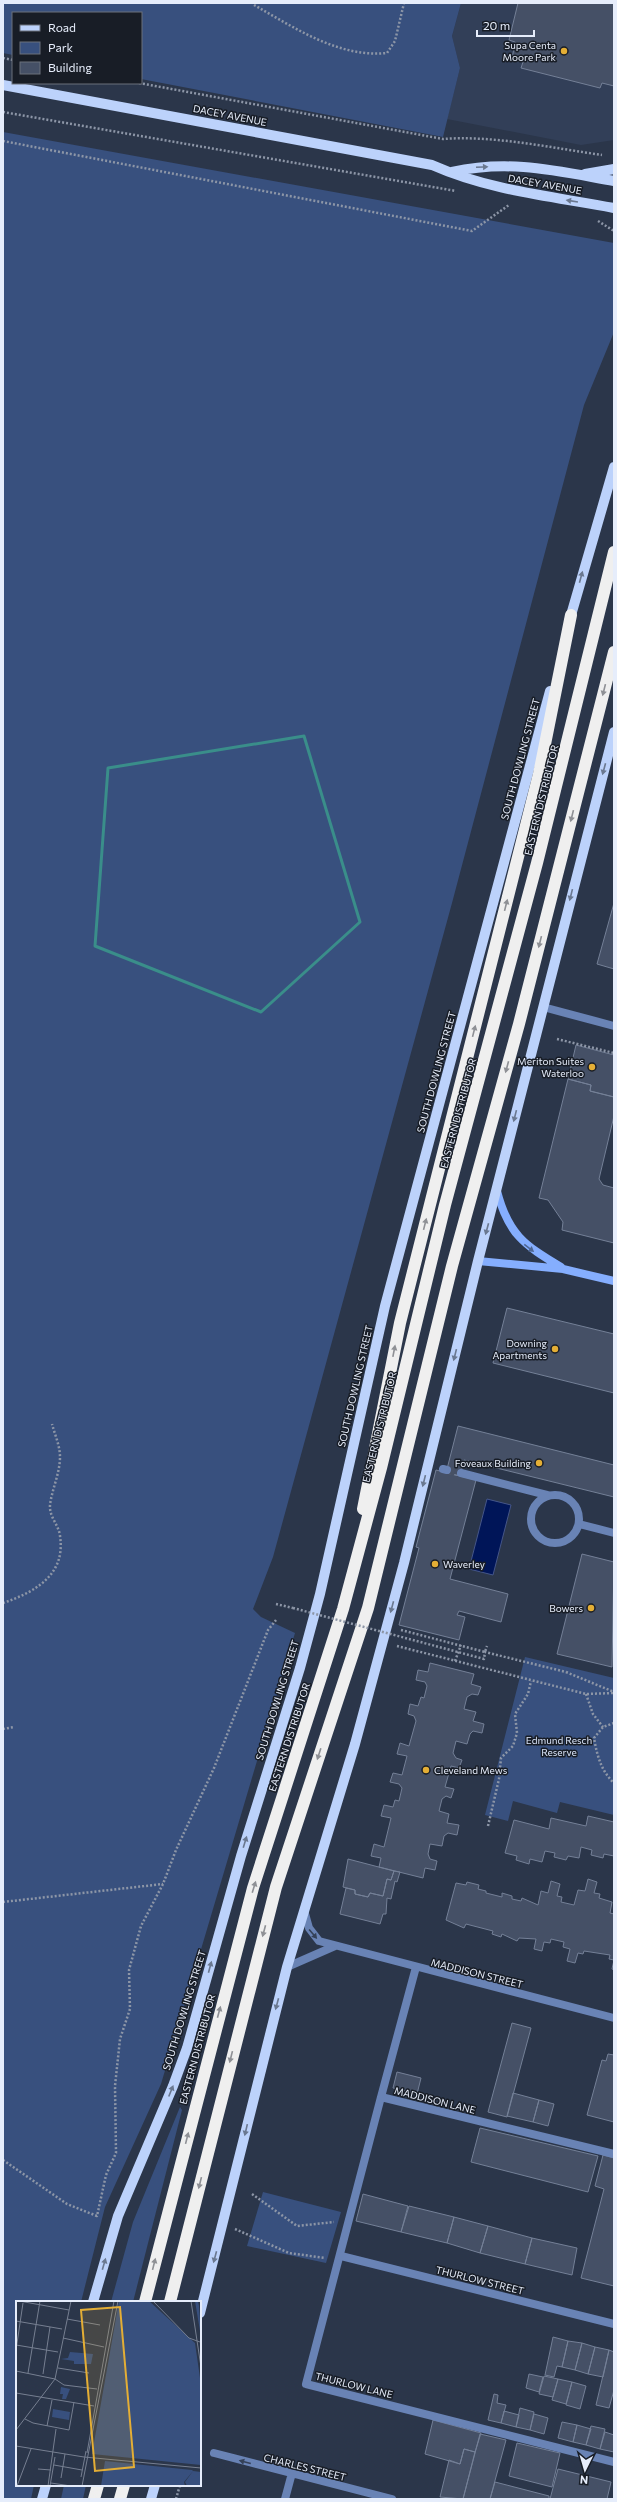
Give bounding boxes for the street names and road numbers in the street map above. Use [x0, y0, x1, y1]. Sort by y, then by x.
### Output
street label: DACEY AVENUE [192, 102, 268, 128]
street label: DACEY AVENUE [507, 172, 583, 196]
street label: SOUTH DOWLING STREET [498, 696, 542, 821]
street label: EASTERN DISTRIBUTOR [521, 743, 561, 857]
street label: SOUTH DOWLING STREET [414, 1009, 458, 1134]
street label: EASTERN DISTRIBUTOR [438, 1056, 479, 1169]
street label: SOUTH DOWLING STREET [335, 1323, 375, 1448]
street label: EASTERN DISTRIBUTOR [359, 1370, 399, 1484]
street label: SOUTH DOWLING STREET [253, 1638, 301, 1762]
street label: EASTERN DISTRIBUTOR [266, 1681, 312, 1793]
street label: SOUTH DOWLING STREET [160, 1948, 208, 2072]
street label: MADDISON STREET [430, 1956, 525, 1990]
street label: EASTERN DISTRIBUTOR [177, 1992, 218, 2105]
street label: MADDISON LANE [393, 2084, 477, 2116]
street label: THURLOW STREET [435, 2263, 526, 2297]
street label: THURLOW LANE [314, 2370, 394, 2400]
street label: CHARLES STREET [263, 2451, 348, 2483]

